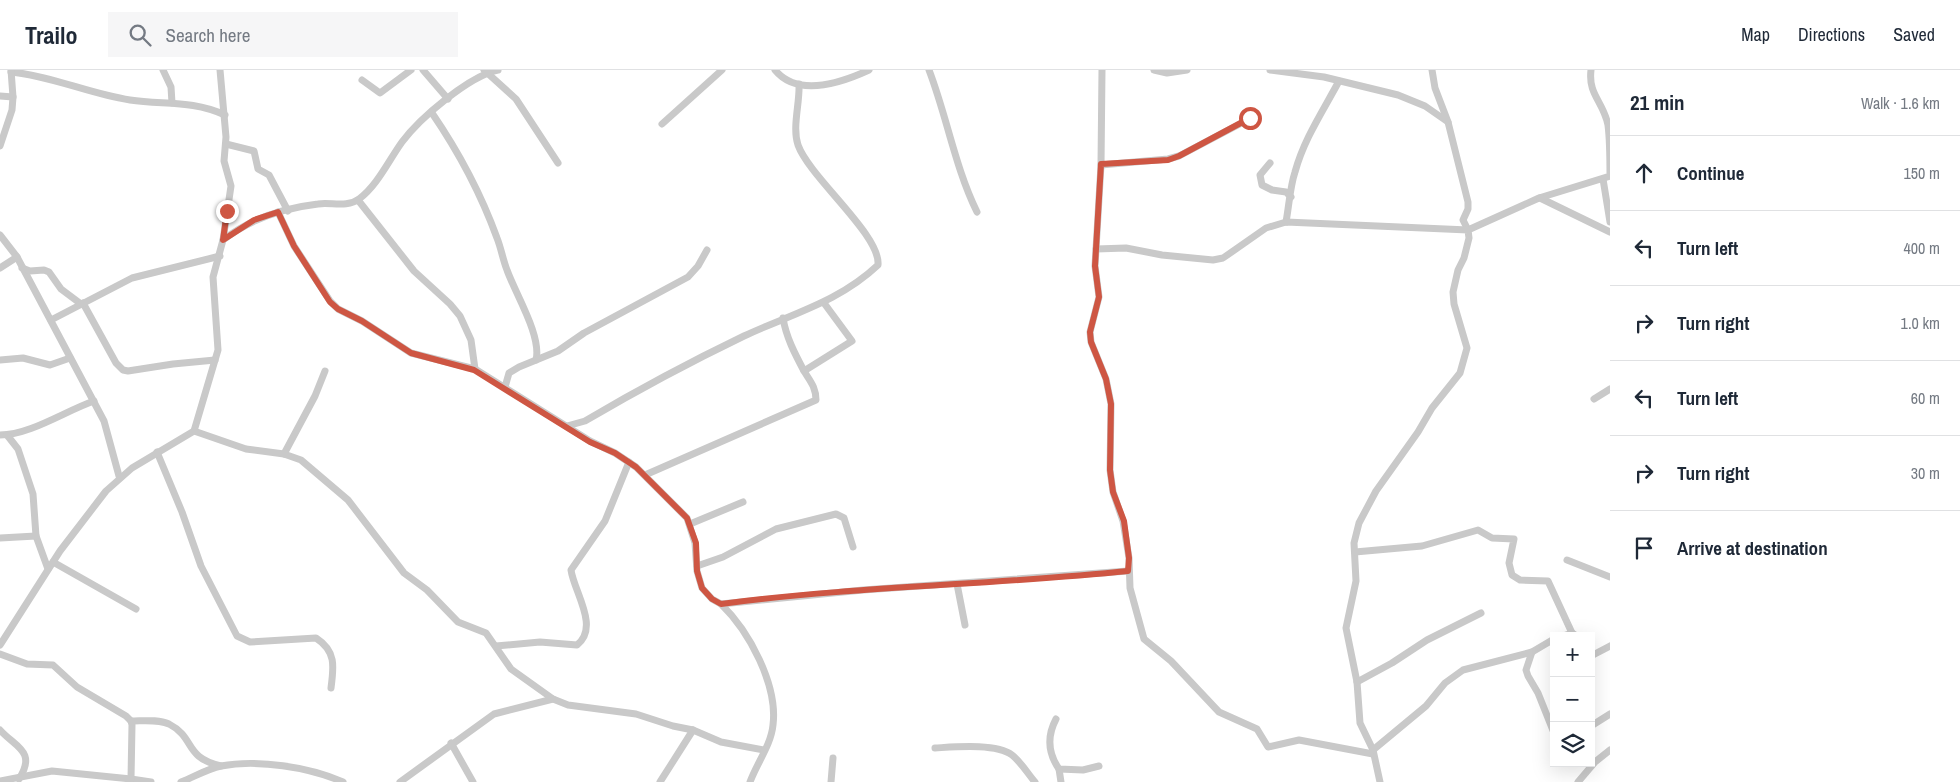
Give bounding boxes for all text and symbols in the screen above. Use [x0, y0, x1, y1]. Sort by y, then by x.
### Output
search box [108, 12, 458, 57]
text: Trailo [25, 19, 78, 51]
icon: search [126, 21, 154, 49]
text: Search here [166, 22, 250, 48]
text: Map [1741, 22, 1770, 47]
text: Directions [1798, 22, 1865, 47]
text: Saved [1893, 22, 1935, 47]
text: 21 min [1630, 88, 1685, 117]
text: Walk · 1.6 km [1861, 92, 1940, 114]
route start [1239, 107, 1262, 130]
icon: ahead [1630, 159, 1658, 187]
text: Continue [1677, 160, 1745, 186]
text: 150 m [1904, 162, 1940, 184]
route end [216, 200, 239, 223]
icon: left [1630, 234, 1658, 262]
text: Turn left [1677, 235, 1738, 261]
text: 400 m [1904, 237, 1940, 259]
icon: right [1630, 309, 1658, 337]
text: Turn right [1677, 310, 1749, 336]
text: 1.0 km [1901, 312, 1940, 334]
icon: left [1630, 384, 1658, 412]
text: Turn left [1677, 385, 1738, 411]
text: 60 m [1911, 387, 1940, 409]
icon: right [1630, 459, 1658, 487]
text: Turn right [1677, 460, 1749, 486]
text: 30 m [1911, 462, 1940, 484]
icon: arrive [1630, 534, 1658, 562]
text: Arrive at destination [1677, 535, 1828, 561]
map controls [1550, 632, 1595, 767]
button: + [1550, 632, 1595, 677]
button: − [1550, 677, 1595, 722]
button: layers [1550, 722, 1595, 767]

